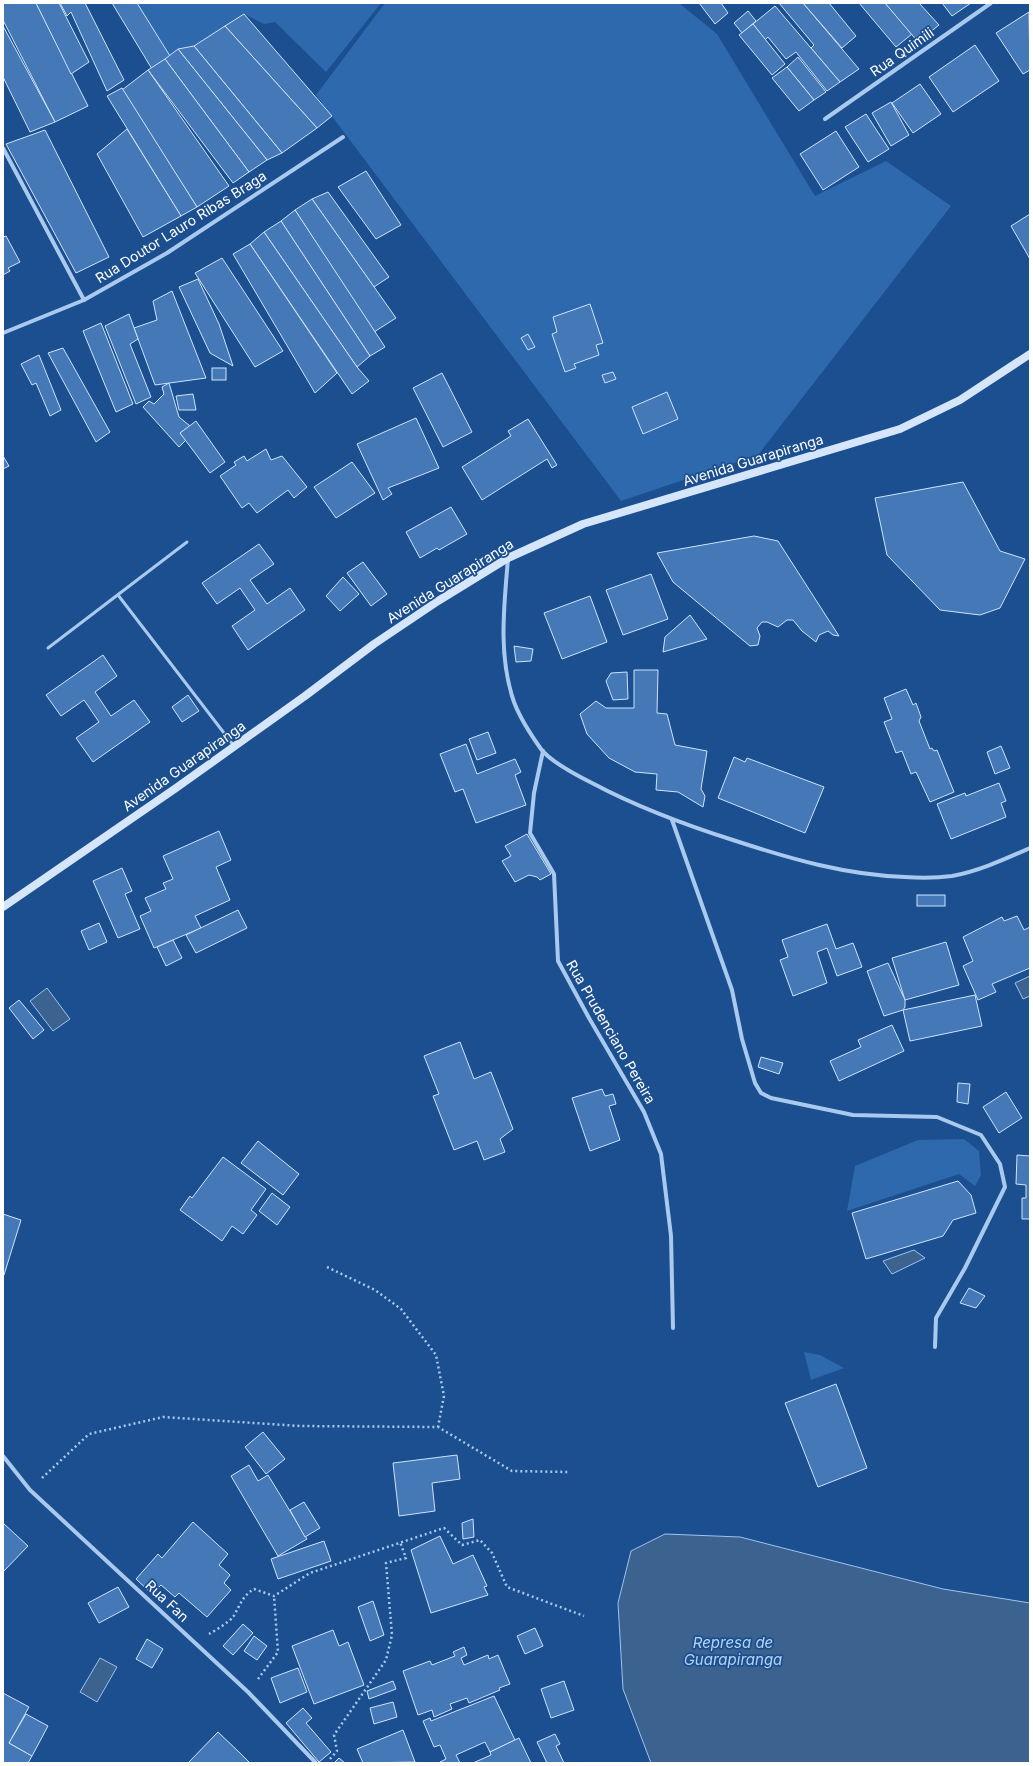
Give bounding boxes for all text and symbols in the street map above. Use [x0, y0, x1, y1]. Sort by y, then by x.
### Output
street label: Rua Quimili [867, 23, 937, 80]
street label: Rua Doutor Lauro Ribas Braga [92, 167, 269, 286]
street label: Avenida Guarapiranga [681, 430, 825, 489]
street label: Avenida Guarapiranga [383, 535, 516, 626]
street label: Avenida Guarapiranga [119, 717, 248, 814]
street label: Rua Prudenciano Pereira [563, 957, 660, 1107]
street label: Rua Fan [142, 1576, 193, 1625]
water label: Represa de Guarapiranga [684, 1633, 782, 1669]

